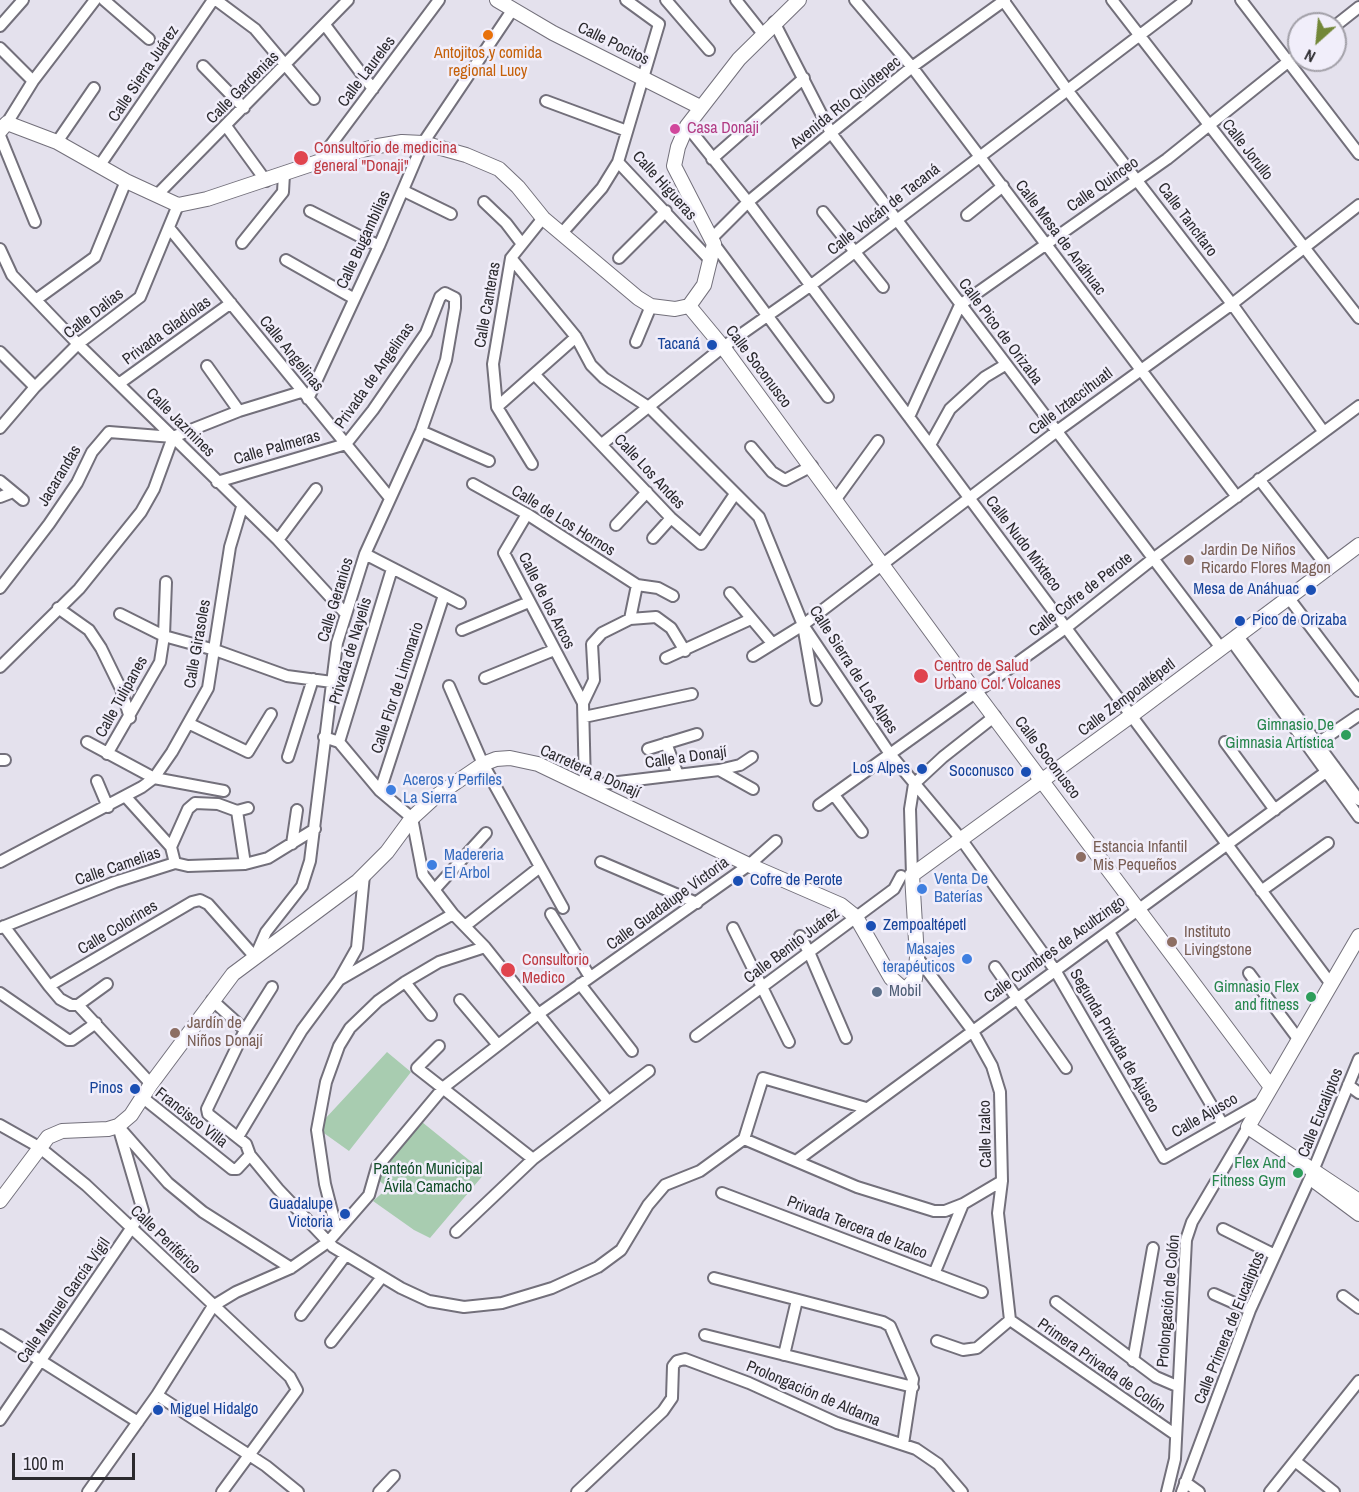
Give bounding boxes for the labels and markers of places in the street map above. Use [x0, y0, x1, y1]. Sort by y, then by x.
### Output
marker: Antojitos y comida regional Lucy [481, 28, 495, 42]
place label: Antojitos y comida regional Lucy [434, 44, 542, 82]
place label: Casa Donaji [687, 119, 759, 139]
marker: Casa Donaji [668, 122, 682, 136]
place label: Consultorio de medicina general "Donaji" [314, 139, 457, 177]
marker: Consultorio de medicina general "Donaji" [292, 149, 310, 167]
place label: Tacaná [657, 335, 700, 355]
marker: Tacaná [705, 338, 719, 352]
place label: Jardin De Niños Ricardo Flores Magon [1201, 541, 1331, 579]
marker: Jardin De Niños Ricardo Flores Magon [1182, 553, 1196, 567]
place label: Mesa de Anáhuac [1193, 580, 1299, 600]
marker: Mesa de Anáhuac [1304, 583, 1318, 597]
place label: Pico de Orizaba [1252, 611, 1347, 631]
marker: Pico de Orizaba [1233, 614, 1247, 628]
place label: Centro de Salud Urbano Col. Volcanes [934, 657, 1061, 695]
marker: Centro de Salud Urbano Col. Volcanes [912, 667, 930, 685]
place label: Gimnasio De Gimnasia Artística [1225, 716, 1334, 754]
marker: Gimnasio De Gimnasia Artística [1339, 728, 1353, 742]
place label: Los Alpes [852, 759, 910, 779]
marker: Los Alpes [915, 762, 929, 776]
place label: Soconusco [949, 762, 1014, 782]
marker: Soconusco [1019, 765, 1033, 779]
place label: Aceros y Perfiles La Sierra [403, 771, 502, 809]
marker: Aceros y Perfiles La Sierra [384, 783, 398, 797]
place label: Estancia Infantil Mis Pequeños [1093, 838, 1187, 876]
place label: Madereria El Arbol [444, 846, 504, 884]
marker: Estancia Infantil Mis Pequeños [1074, 850, 1088, 864]
marker: Madereria El Arbol [425, 858, 439, 872]
place label: Venta De Baterías [934, 870, 988, 908]
place label: Cofre de Perote [750, 871, 843, 891]
marker: Cofre de Perote [731, 874, 745, 888]
marker: Venta De Baterías [915, 882, 929, 896]
place label: Zempoaltépetl [883, 916, 966, 936]
marker: Zempoaltépetl [864, 919, 878, 933]
place label: Instituto Livingstone [1184, 923, 1252, 961]
marker: Instituto Livingstone [1165, 935, 1179, 949]
place label: Masajes terapéuticos [883, 940, 955, 978]
place label: Consultorio Medico [522, 951, 589, 989]
marker: Masajes terapéuticos [960, 952, 974, 966]
marker: Consultorio Medico [499, 961, 517, 979]
place label: Gimnasio Flex and fitness [1214, 978, 1299, 1016]
place label: Mobil [889, 982, 921, 1002]
marker: Mobil [870, 985, 884, 999]
marker: Gimnasio Flex and fitness [1304, 990, 1318, 1004]
place label: Jardín de Niños Donají [187, 1014, 263, 1052]
marker: Jardín de Niños Donají [168, 1026, 182, 1040]
place label: Pinos [89, 1079, 123, 1099]
marker: Pinos [128, 1082, 142, 1096]
place label: Flex And Fitness Gym [1212, 1154, 1286, 1192]
marker: Flex And Fitness Gym [1291, 1166, 1305, 1180]
place label: Guadalupe Victoria [269, 1195, 333, 1233]
marker: Guadalupe Victoria [338, 1207, 352, 1221]
place label: Miguel Hidalgo [170, 1400, 258, 1420]
marker: Miguel Hidalgo [151, 1403, 165, 1417]

